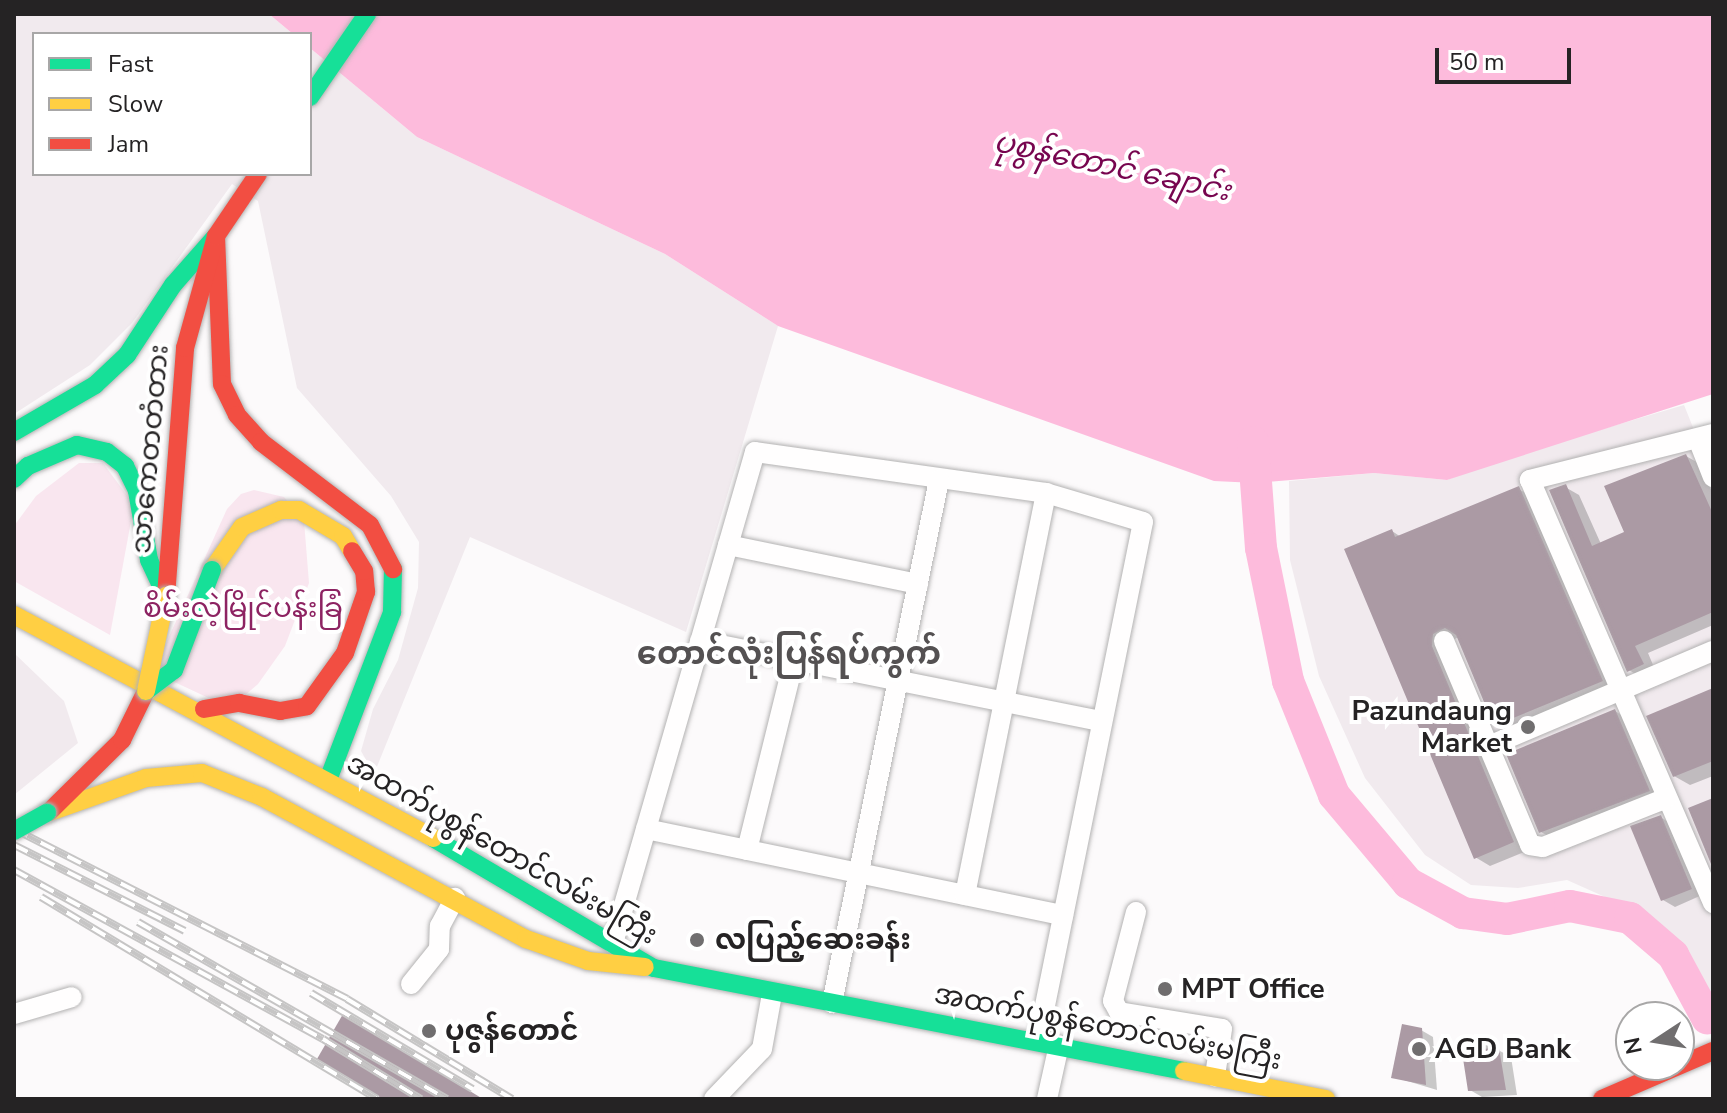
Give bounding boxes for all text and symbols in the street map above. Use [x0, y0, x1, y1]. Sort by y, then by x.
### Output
legend [32, 32, 312, 176]
scale bar [1439, 32, 1575, 82]
text: 50 m [1449, 46, 1505, 78]
text: Fast [108, 48, 153, 80]
text: Slow [108, 88, 163, 120]
water label: ပုစွန်တောင် ချောင်း [990, 124, 1234, 210]
text: Jam [108, 128, 149, 160]
street label: သာကေတတံတား [124, 343, 176, 555]
park label: စိမ်းလဲ့မြိုင်ပန်းခြံ [143, 591, 343, 625]
district label: တောင်လုံးပြန်ရပ်ကွက် [637, 635, 941, 673]
place label: Pazundaung Market [1352, 694, 1512, 760]
marker: Pazundaung Market [1519, 718, 1537, 736]
street label: အထက်ပုစွန်တောင်လမ်းမကြီး [341, 746, 663, 952]
place label: လပြည့်ဆေးခန်း [715, 923, 911, 957]
marker: လပြည့်ဆေးခန်း [686, 929, 708, 951]
place label: MPT Office [1181, 972, 1325, 1006]
street label: အထက်ပုစွန်တောင်လမ်းမကြီး [932, 977, 1284, 1077]
marker: MPT Office [1156, 980, 1174, 998]
north arrow [1615, 1001, 1695, 1081]
place label: ပုဇွန်တောင် [445, 1014, 578, 1048]
marker: ပုဇွန်တောင် [420, 1022, 438, 1040]
place label: AGD Bank [1435, 1032, 1571, 1066]
text: N [1617, 1034, 1650, 1057]
marker: AGD Bank [1410, 1040, 1428, 1058]

